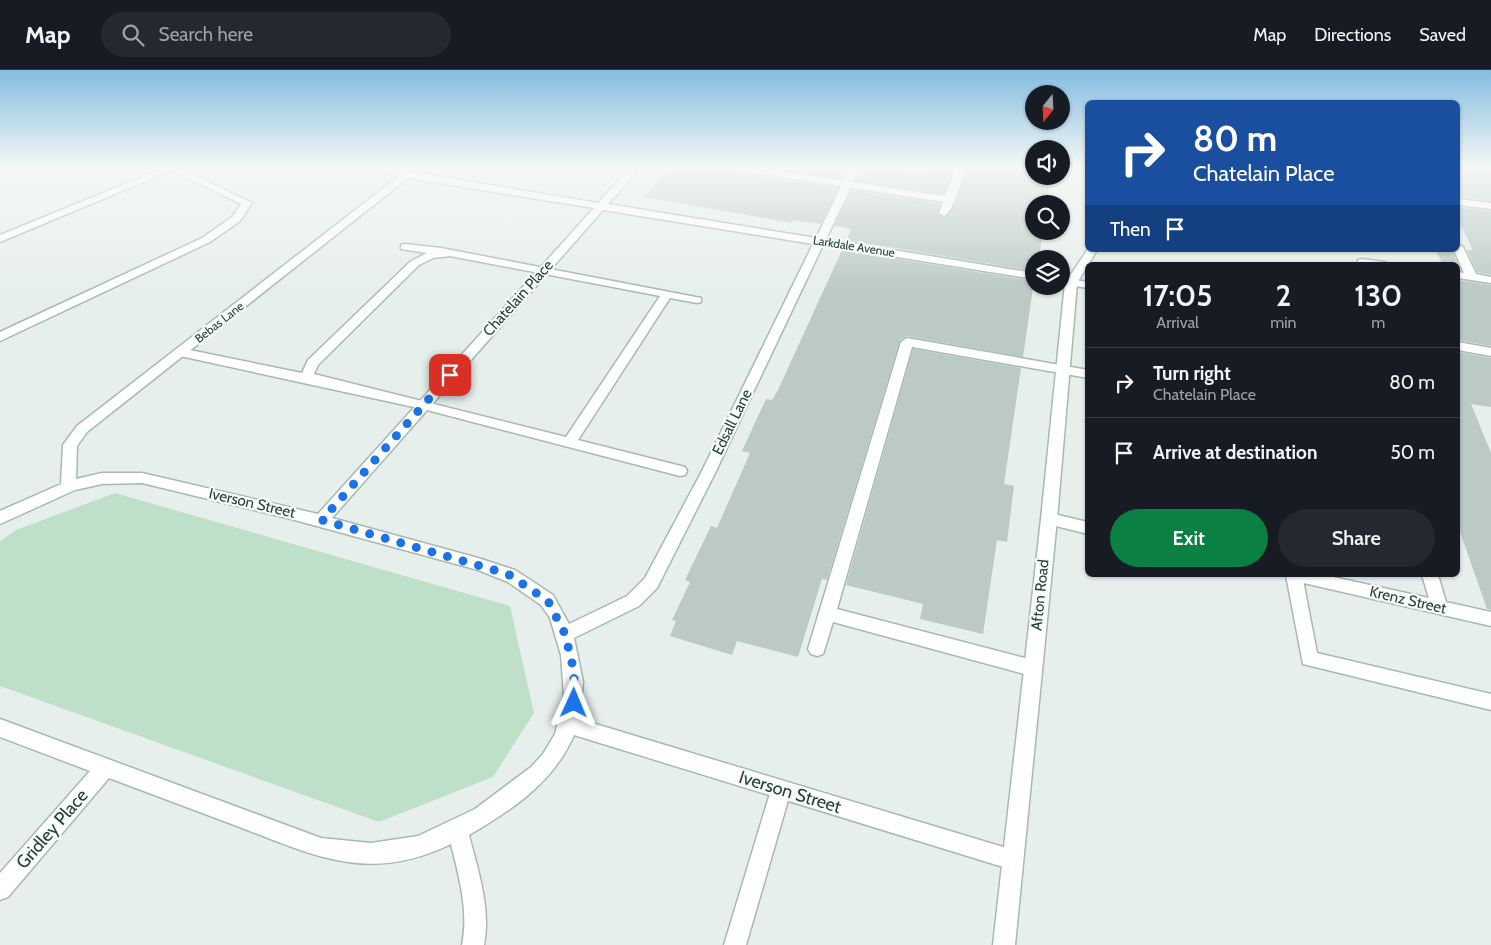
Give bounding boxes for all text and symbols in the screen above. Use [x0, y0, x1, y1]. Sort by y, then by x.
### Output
search box [101, 12, 451, 57]
text: Map [25, 20, 71, 49]
icon: search [119, 21, 147, 49]
text: Search here [159, 23, 253, 46]
text: Map [1253, 24, 1286, 46]
text: Directions [1314, 24, 1391, 46]
text: Saved [1419, 24, 1466, 46]
north arrow [1025, 85, 1070, 130]
map controls [1025, 85, 1070, 295]
text: 80 m [1193, 117, 1277, 160]
icon: right [1110, 120, 1175, 185]
button: sound [1025, 140, 1070, 185]
text: Chatelain Place [1193, 160, 1334, 187]
button: search [1025, 195, 1070, 240]
icon: arrive [1161, 215, 1189, 243]
text: Then [1110, 218, 1151, 241]
street label: Larkdale Avenue [812, 232, 896, 260]
button: layers [1025, 250, 1070, 295]
street label: Chatelain Place [479, 256, 557, 340]
text: 17:05 [1143, 277, 1212, 314]
text: 2 [1275, 277, 1291, 314]
text: 130 [1354, 277, 1402, 314]
street label: Bebas Lane [192, 298, 246, 346]
text: Arrival [1156, 313, 1199, 332]
text: min [1270, 313, 1297, 332]
text: m [1371, 313, 1385, 332]
pin [429, 354, 471, 396]
icon: arrive [436, 361, 464, 389]
text: Turn right [1153, 362, 1231, 385]
icon: right [1110, 369, 1138, 397]
text: 80 m [1389, 371, 1435, 394]
text: Chatelain Place [1153, 385, 1256, 404]
street label: Edsall Lane [708, 386, 756, 458]
icon: arrive [1110, 439, 1138, 467]
text: Arrive at destination [1153, 441, 1317, 464]
text: 50 m [1391, 441, 1435, 464]
street label: Iverson Street [207, 484, 297, 522]
button: Exit [1110, 509, 1268, 567]
button: Share [1278, 509, 1435, 567]
street label: Afton Road [1027, 558, 1053, 632]
street label: Krenz Street [1368, 582, 1448, 618]
position arrow [547, 676, 599, 728]
street label: Iverson Street [736, 766, 844, 818]
street label: Gridley Place [11, 785, 93, 873]

